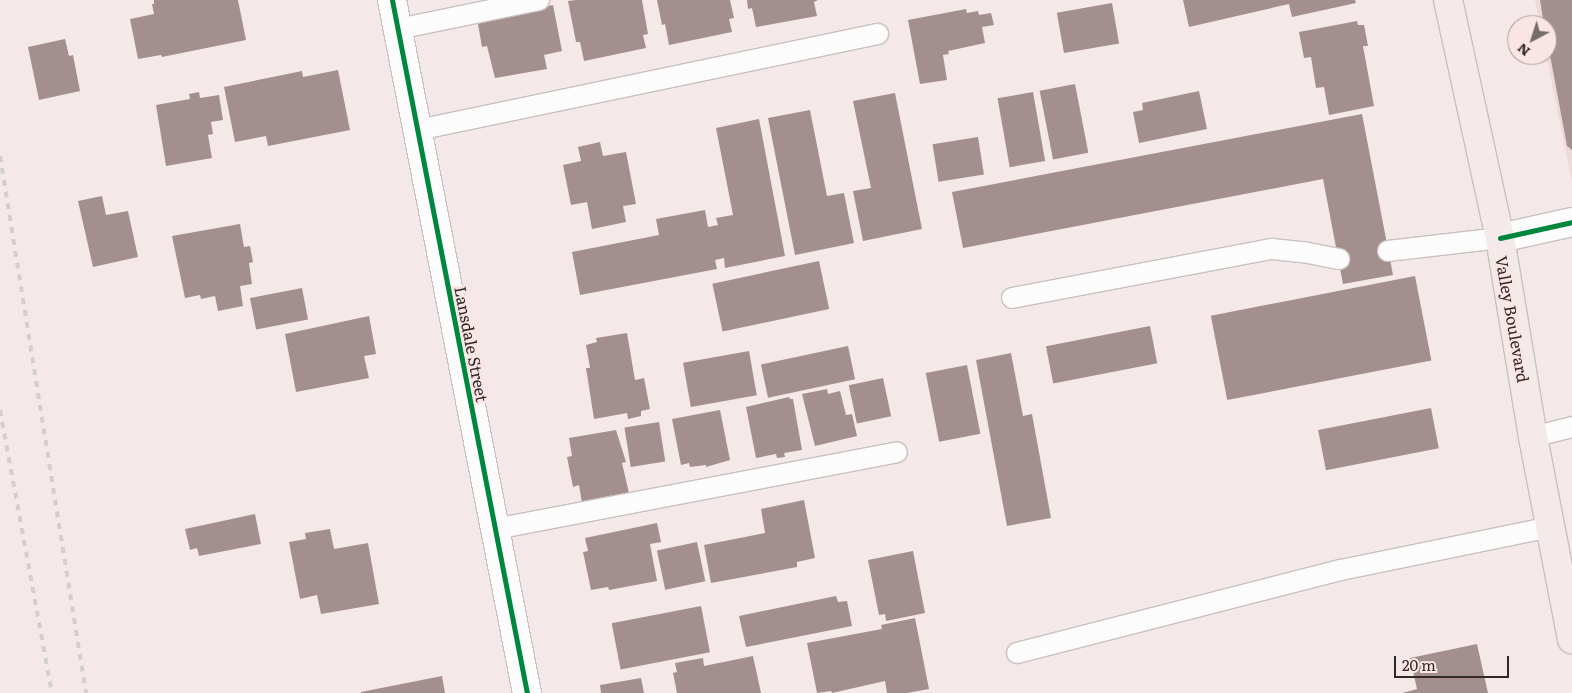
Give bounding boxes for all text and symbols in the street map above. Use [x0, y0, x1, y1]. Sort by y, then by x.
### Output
north arrow [1507, 15, 1557, 65]
text: N [1512, 39, 1534, 62]
street label: Valley Boulevard [1492, 254, 1534, 384]
street label: Lansdale Street [451, 285, 493, 403]
scale bar [1397, 646, 1512, 678]
text: 20 m [1402, 653, 1436, 676]

